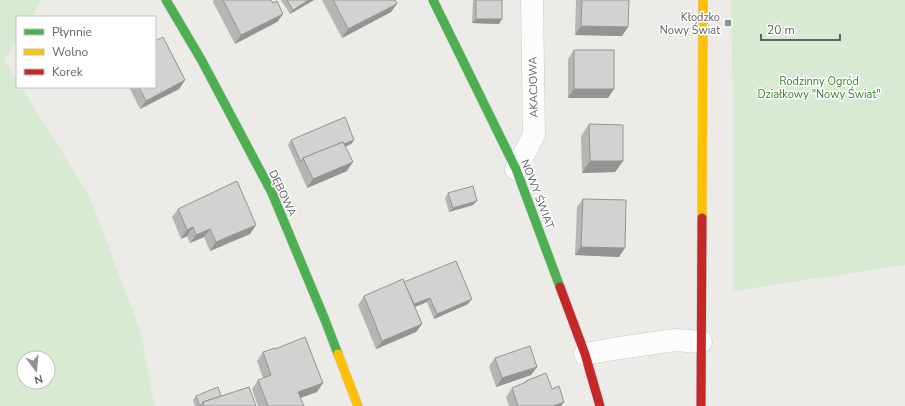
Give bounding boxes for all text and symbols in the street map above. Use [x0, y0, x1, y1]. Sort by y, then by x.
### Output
place label: Kłodzko Nowy Świat [660, 10, 720, 38]
legend [16, 16, 156, 88]
scale bar [761, 16, 840, 42]
marker: Kłodzko Nowy Świat [723, 18, 733, 28]
text: 20 m [767, 22, 795, 38]
text: Płynnie [52, 24, 92, 40]
text: Wolno [52, 44, 89, 60]
street label: AKACJOWA [525, 56, 542, 118]
text: Korek [52, 64, 84, 80]
park label: Rodzinny Ogród Działkowy "Nowy Świat" [757, 74, 881, 102]
street label: NOWY ŚWIAT [517, 157, 559, 231]
street label: DĘBOWA [265, 167, 300, 219]
north arrow [16, 350, 56, 390]
text: N [33, 371, 45, 387]

